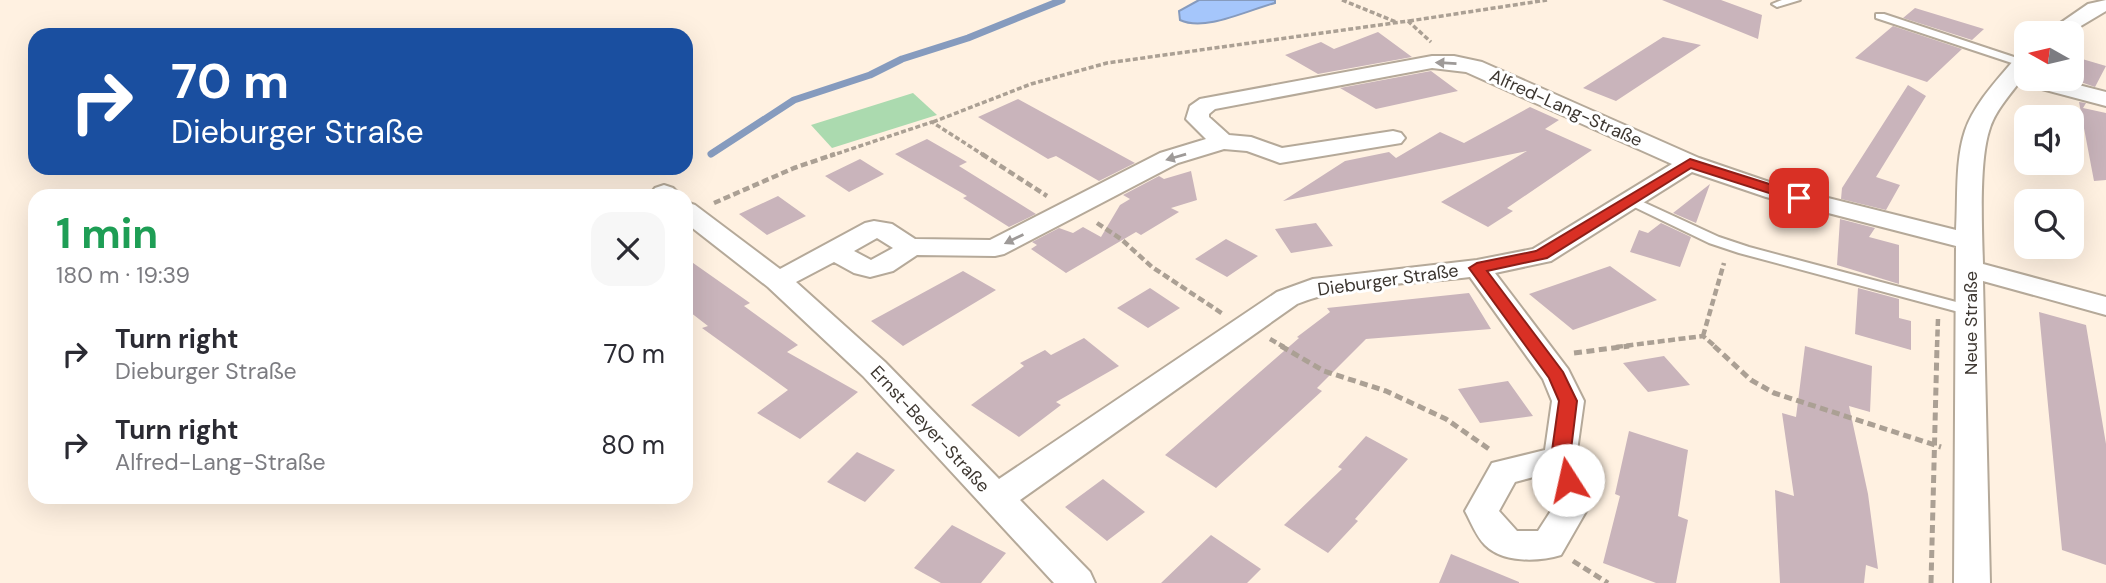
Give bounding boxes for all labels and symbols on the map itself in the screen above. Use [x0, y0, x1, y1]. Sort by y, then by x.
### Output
north arrow [2014, 21, 2084, 91]
one-way arrow [1435, 57, 1457, 68]
street label: Alfred-Lang-Straße [1486, 64, 1646, 152]
one-way arrow [1165, 152, 1187, 163]
pin [1769, 168, 1829, 228]
one-way arrow [1004, 233, 1024, 244]
street label: Dieburger Straße [1316, 258, 1460, 302]
street label: Neue Straße [1959, 271, 1983, 375]
street label: Ernst-Beyer-Straße [865, 361, 995, 497]
position arrow [1531, 443, 1605, 517]

